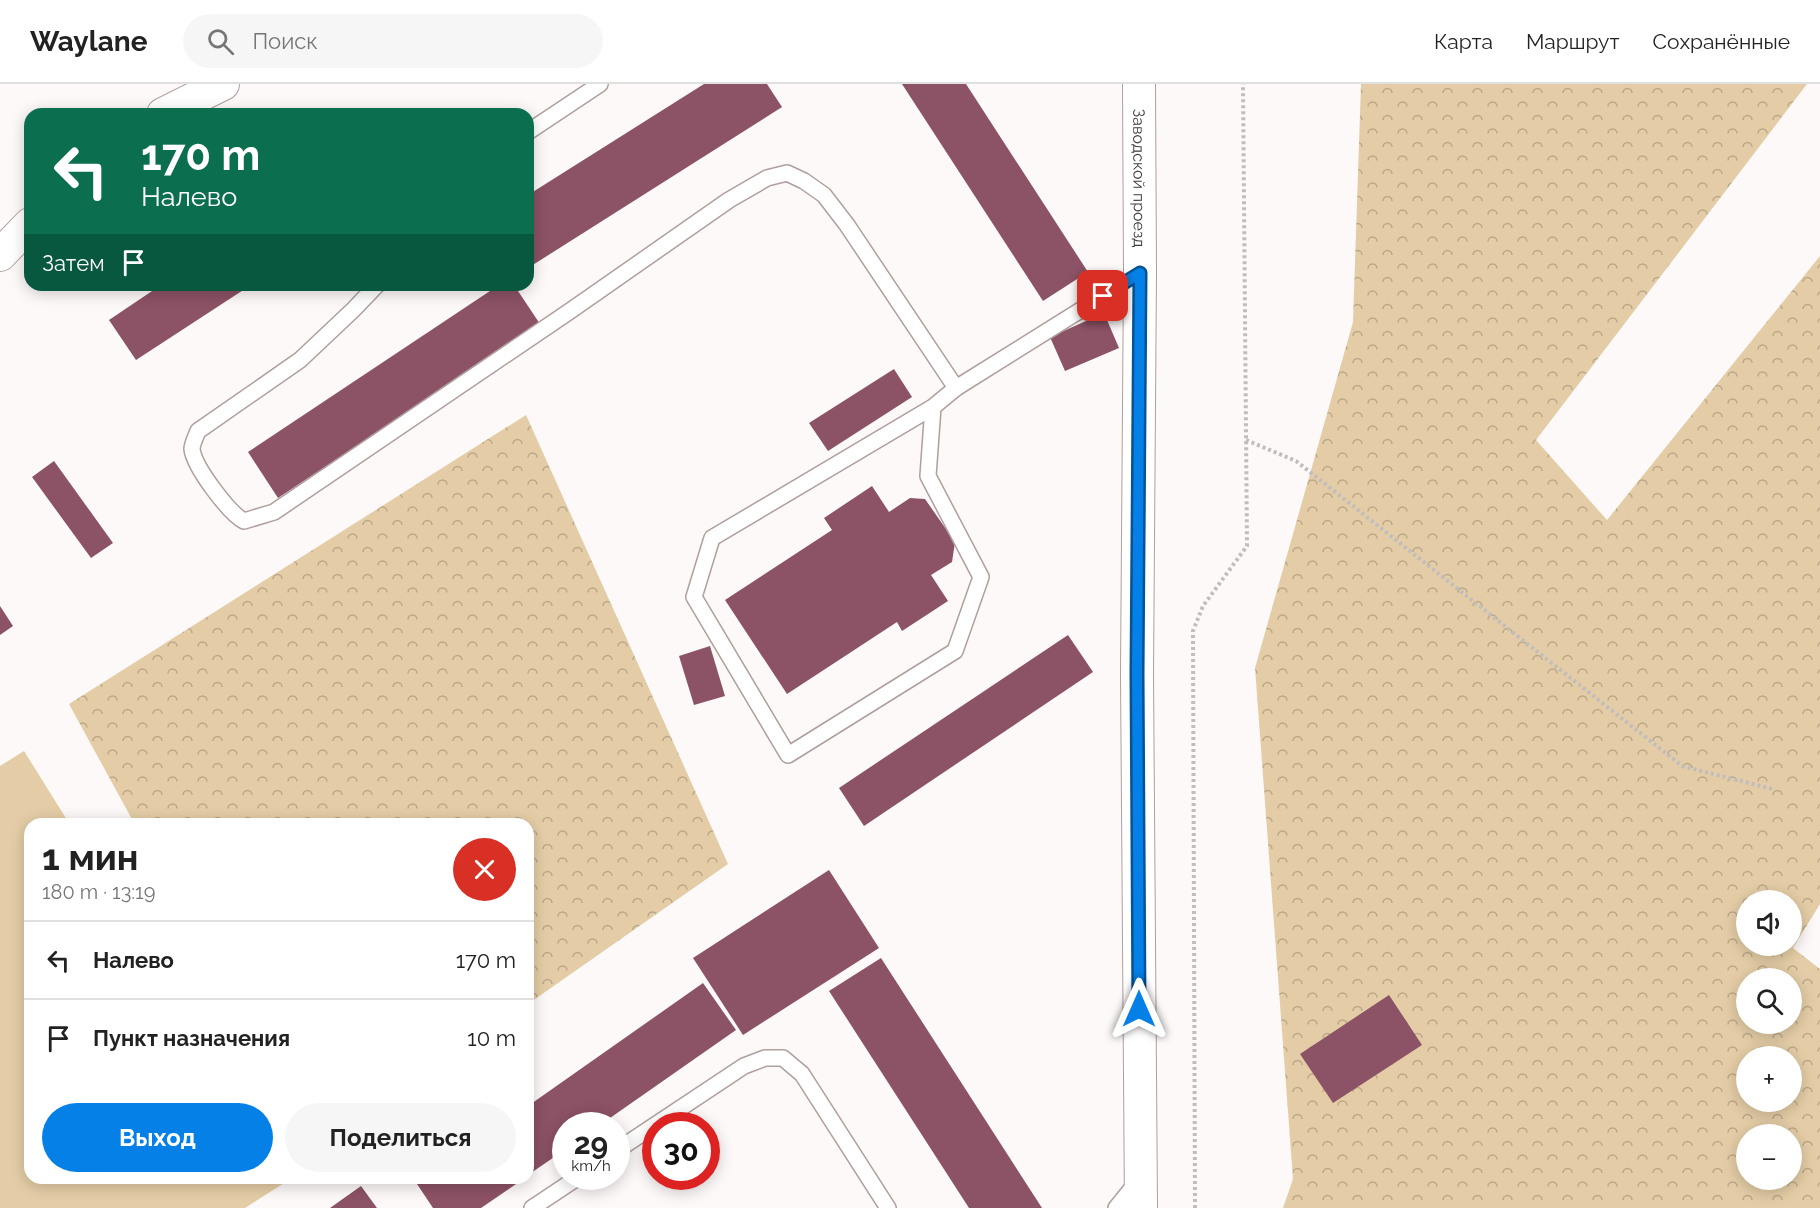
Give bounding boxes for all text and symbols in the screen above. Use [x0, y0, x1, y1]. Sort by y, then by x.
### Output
search box [183, 14, 603, 68]
text: Waylane [30, 25, 147, 58]
icon: search [204, 25, 237, 58]
text: Поиск [252, 28, 318, 54]
text: Карта [1434, 29, 1493, 54]
text: Маршрут [1526, 29, 1619, 54]
text: Сохранённые [1652, 29, 1790, 54]
street label: Заводской проезд [1130, 108, 1149, 248]
text: 170 m [141, 131, 260, 180]
icon: left [42, 132, 120, 210]
text: Налево [141, 181, 237, 212]
icon: arrive [117, 246, 150, 279]
text: Затем [42, 250, 105, 276]
pin [1077, 270, 1128, 321]
icon: arrive [1086, 279, 1119, 312]
text: 1 мин [42, 836, 138, 878]
button: close [453, 838, 516, 901]
text: 180 m · 13:19 [42, 880, 155, 904]
map controls [1736, 890, 1802, 1190]
button: sound [1736, 890, 1802, 956]
icon: left [42, 944, 75, 977]
text: Налево [93, 947, 174, 973]
text: 170 m [456, 947, 516, 973]
button: search [1736, 968, 1802, 1034]
position arrow [1107, 977, 1171, 1041]
icon: arrive [42, 1022, 75, 1055]
text: Пункт назначения [93, 1025, 290, 1051]
text: 10 m [467, 1025, 516, 1051]
button: + [1736, 1046, 1802, 1112]
button: Выход [42, 1103, 273, 1172]
button: Поделиться [285, 1103, 516, 1172]
speed limit sign: 30 [642, 1112, 720, 1190]
button: − [1736, 1124, 1802, 1190]
text: 29 [574, 1126, 608, 1161]
text: km/h [571, 1157, 611, 1175]

